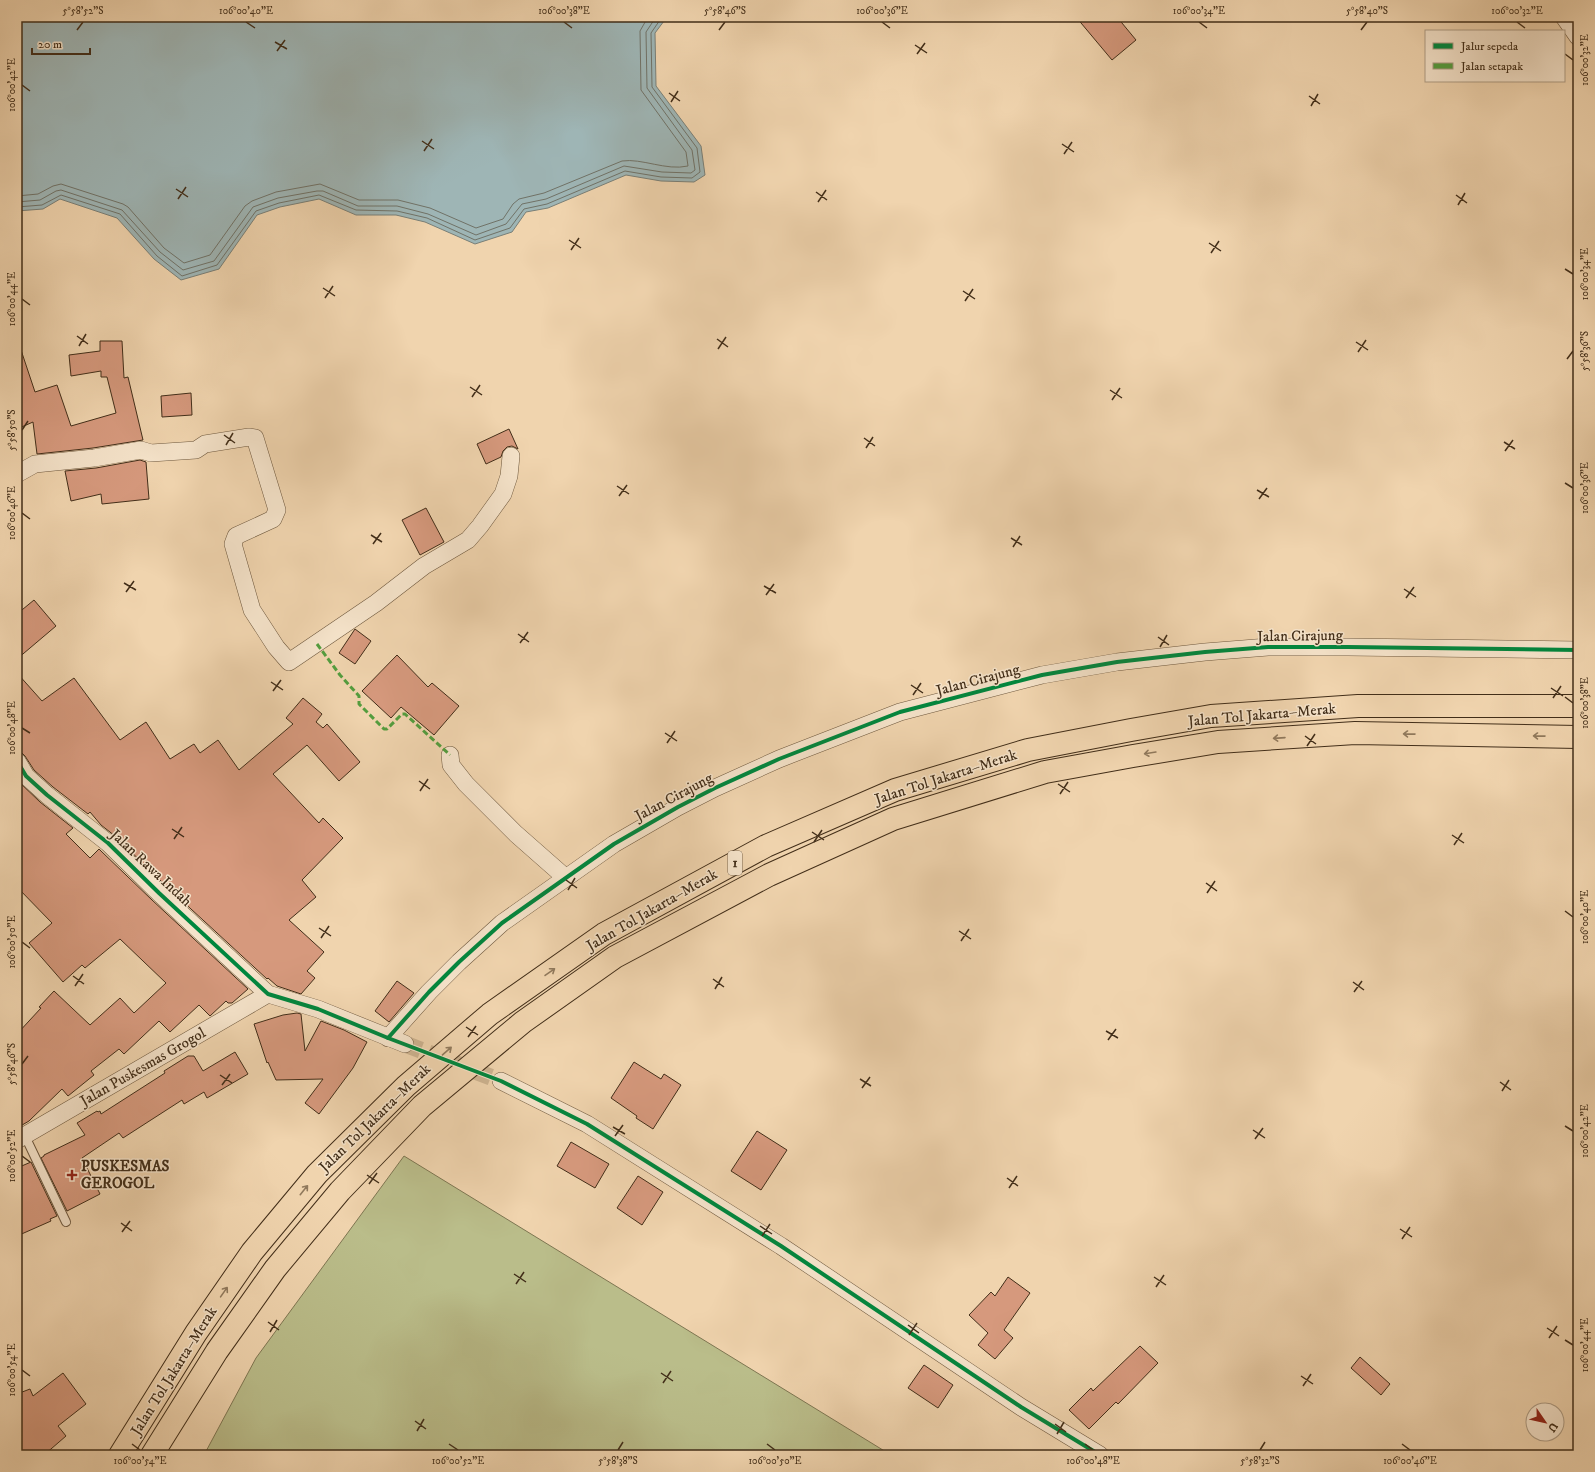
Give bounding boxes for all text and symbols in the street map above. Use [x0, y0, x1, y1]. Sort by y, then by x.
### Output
text: 5°58'52"S [63, 5, 103, 17]
text: 106°00'40"E [219, 5, 273, 17]
text: 106°00'38"E [538, 5, 590, 17]
text: 5°58'46"S [704, 5, 746, 17]
text: 106°00'36"E [856, 5, 908, 17]
text: 106°00'34"E [1173, 5, 1225, 17]
text: 5°58'40"S [1346, 5, 1388, 17]
text: 106°00'32"E [1491, 5, 1543, 17]
scale bar [32, 30, 90, 56]
legend [1425, 30, 1565, 82]
text: 106°00'32"E [1579, 34, 1591, 86]
text: 20 m [38, 37, 62, 52]
text: Jalur sepeda [1460, 39, 1519, 54]
text: 106°00'42"E [6, 58, 18, 112]
text: Jalan setapak [1460, 59, 1523, 74]
text: 106°00'34"E [1579, 248, 1591, 300]
text: 106°00'44"E [6, 272, 18, 326]
text: 5°58'36"S [1579, 331, 1591, 371]
text: 5°58'50"S [6, 409, 18, 451]
text: 106°00'36"E [1579, 462, 1591, 514]
text: 106°00'46"E [6, 486, 18, 540]
street label: Jalan Cirajung [1255, 626, 1344, 646]
street label: Jalan Cirajung [932, 660, 1023, 701]
text: 106°00'38"E [1579, 677, 1591, 729]
street label: Jalan Tol Jakarta–Merak [1185, 699, 1337, 731]
text: 106°00'48"E [6, 701, 18, 755]
one-way arrow [1403, 730, 1416, 738]
one-way arrow [1533, 732, 1546, 740]
one-way arrow [1273, 734, 1286, 742]
street label: Jalan Tol Jakarta–Merak [871, 745, 1020, 810]
one-way arrow [1144, 749, 1157, 757]
street label: Jalan Cirajung [630, 768, 717, 826]
street label: Jalan Rawa Indah [105, 824, 196, 911]
road number: 1 [728, 851, 742, 875]
street label: Jalan Tol Jakarta–Merak [581, 864, 721, 956]
text: 106°00'40"E [1579, 890, 1591, 944]
text: 106°00'50"E [6, 915, 18, 969]
one-way arrow [544, 968, 555, 976]
street label: Jalan Puskesmas Grogol [75, 1023, 210, 1112]
text: 5°58'46"S [6, 1043, 18, 1085]
one-way arrow [442, 1046, 452, 1055]
street label: Jalan Tol Jakarta–Merak [314, 1059, 435, 1178]
text: 106°00'42"E [1579, 1104, 1591, 1158]
text: 106°00'52"E [6, 1130, 18, 1182]
place label: PUSKESMAS GEROGOL [81, 1157, 169, 1193]
marker: PUSKESMAS GEROGOL [66, 1169, 78, 1181]
one-way arrow [299, 1184, 308, 1195]
one-way arrow [220, 1287, 228, 1298]
street label: Jalan Tol Jakarta–Merak [126, 1303, 222, 1441]
text: 106°00'44"E [1579, 1318, 1591, 1372]
text: 106°00'54"E [6, 1344, 18, 1396]
north arrow [1525, 1402, 1565, 1442]
text: U [1544, 1420, 1561, 1435]
text: 106°00'54"E [114, 1455, 166, 1467]
text: 106°00'52"E [432, 1455, 484, 1467]
text: 5°58'38"S [598, 1455, 638, 1467]
text: 106°00'50"E [748, 1455, 802, 1467]
text: 106°00'48"E [1066, 1455, 1120, 1467]
text: 5°58'32"S [1240, 1455, 1280, 1467]
text: 106°00'46"E [1383, 1455, 1437, 1467]

